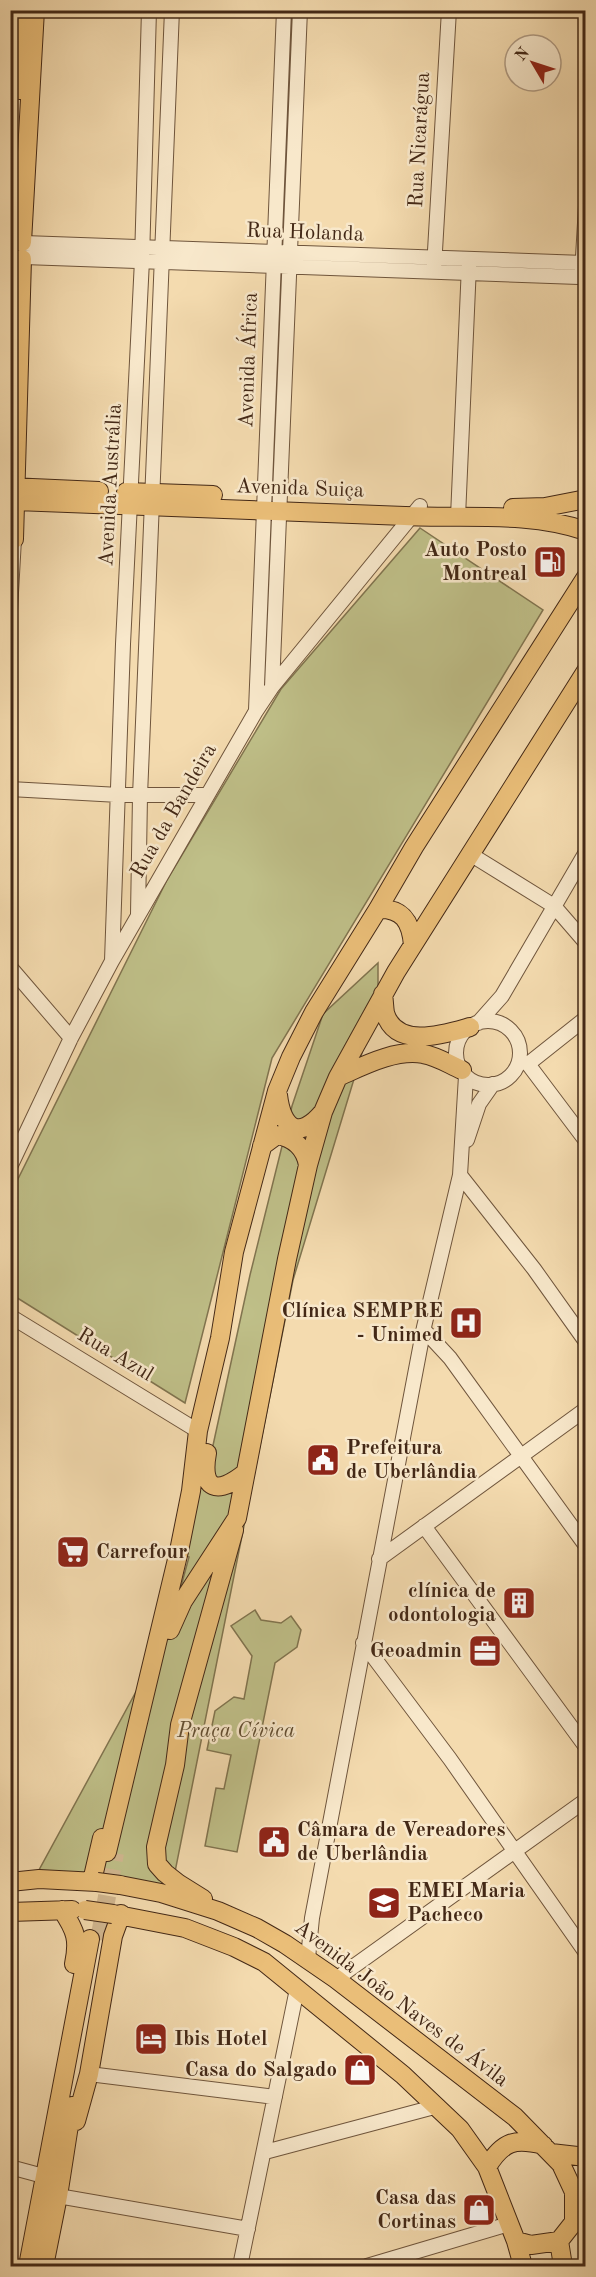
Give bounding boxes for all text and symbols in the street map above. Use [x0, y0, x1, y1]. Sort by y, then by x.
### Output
north arrow [503, 33, 563, 93]
text: N [513, 44, 533, 65]
street label: Rua Nicarágua [406, 72, 434, 208]
street label: Rua Holanda [246, 220, 364, 246]
street label: Avenida África [232, 292, 262, 428]
street label: Avenida Austrália [96, 403, 126, 567]
street label: Avenida Suiça [236, 476, 364, 502]
place label: Auto Posto Montreal [424, 540, 527, 585]
fuel station icon: Auto Posto Montreal [532, 544, 568, 580]
street label: Rua da Bandeira [127, 740, 221, 882]
place label: Clínica SEMPRE - Unimed [281, 1301, 443, 1346]
hospital icon: Clínica SEMPRE - Unimed [448, 1305, 484, 1341]
street label: Rua Azul [73, 1324, 157, 1386]
place label: Prefeitura de Uberlândia [346, 1438, 477, 1483]
public building icon: Prefeitura de Uberlândia [305, 1442, 341, 1478]
supermarket icon: Carrefour [55, 1534, 91, 1570]
place label: Carrefour [96, 1542, 187, 1563]
place label: clínica de odontologia [388, 1581, 496, 1626]
building icon: clínica de odontologia [501, 1585, 537, 1621]
office icon: Geoadmin [467, 1633, 503, 1669]
place label: Geoadmin [370, 1641, 462, 1662]
park label: Praça Cívica [176, 1721, 295, 1742]
place label: Câmara de Vereadores de Uberlândia [297, 1820, 506, 1865]
public building icon: Câmara de Vereadores de Uberlândia [256, 1824, 292, 1860]
place label: EMEI Maria Pacheco [407, 1881, 525, 1926]
school or university icon: EMEI Maria Pacheco [366, 1885, 402, 1921]
street label: Avenida João Naves de Ávila [290, 1914, 514, 2091]
hotel icon: Ibis Hotel [133, 2021, 169, 2057]
place label: Ibis Hotel [174, 2029, 267, 2050]
shop icon: Casa do Salgado [342, 2052, 378, 2088]
place label: Casa do Salgado [185, 2060, 337, 2081]
place label: Casa das Cortinas [375, 2188, 456, 2233]
shop icon: Casa das Cortinas [461, 2192, 497, 2228]

